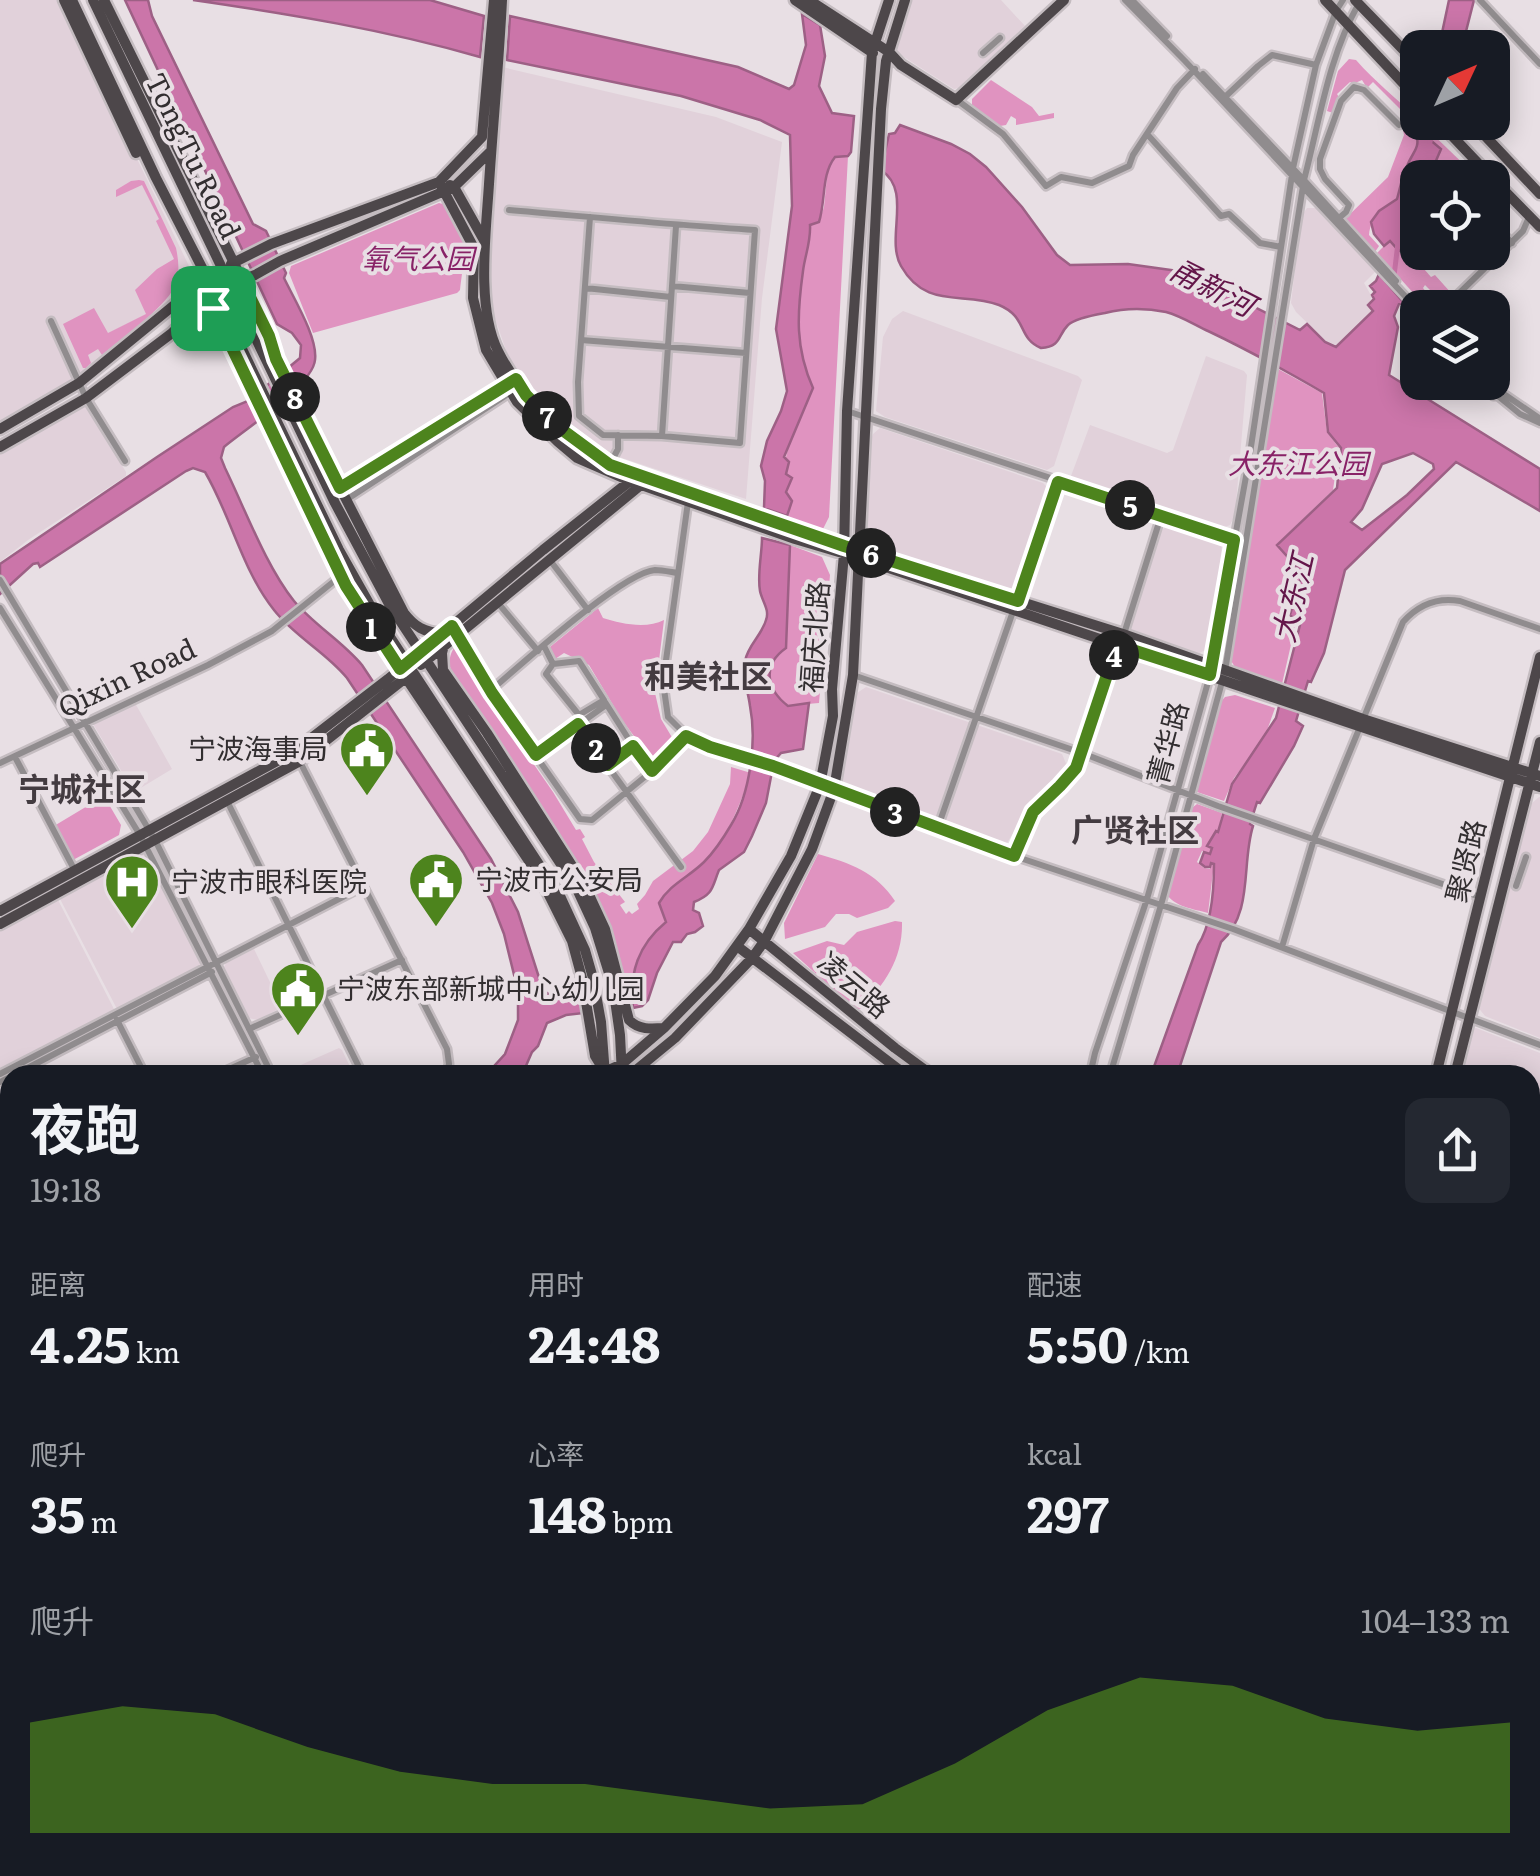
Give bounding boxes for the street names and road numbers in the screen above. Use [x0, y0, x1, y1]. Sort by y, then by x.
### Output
street label: TongTu Road [136, 65, 253, 245]
street label: 福庆北路 [788, 580, 838, 694]
street label: Qixin Road [50, 626, 202, 726]
street label: 菁华路 [1135, 696, 1197, 788]
street label: 聚贤路 [1434, 815, 1495, 906]
street label: 凌云路 [810, 940, 901, 1027]

